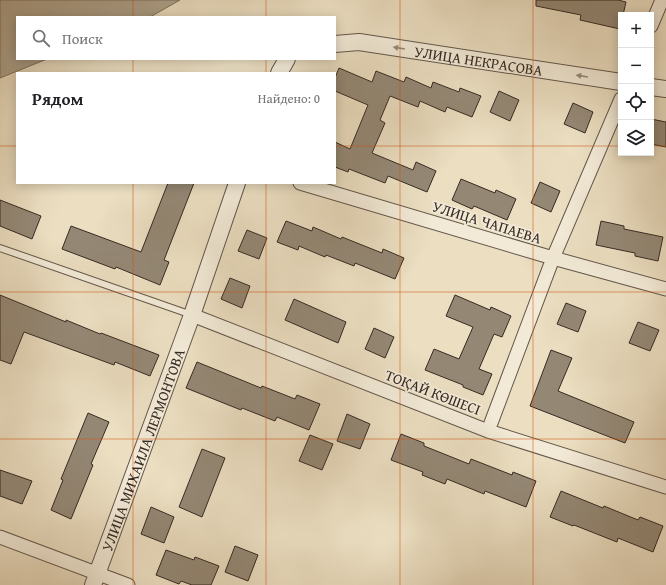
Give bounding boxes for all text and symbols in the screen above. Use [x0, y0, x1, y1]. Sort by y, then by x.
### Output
map controls [618, 12, 654, 156]
button: + [618, 12, 654, 48]
search box [16, 16, 336, 60]
icon: search [30, 27, 52, 49]
text: Поиск [62, 28, 103, 49]
street label: УЛИЦА НЕКРАСОВА [413, 40, 544, 80]
one-way arrow [393, 45, 405, 51]
button: − [618, 48, 654, 84]
one-way arrow [576, 73, 589, 79]
button: locate [618, 84, 654, 120]
text: Рядом [32, 86, 83, 111]
text: Найдено: 0 [258, 89, 320, 108]
button: layers [618, 120, 654, 156]
street label: УЛИЦА ЧАПАЕВА [430, 195, 544, 249]
street label: УЛИЦА МИХАИЛА ЛЕРМОНТОВА [96, 346, 189, 554]
street label: ТОҚАЙ КӨШЕСІ [382, 364, 484, 420]

